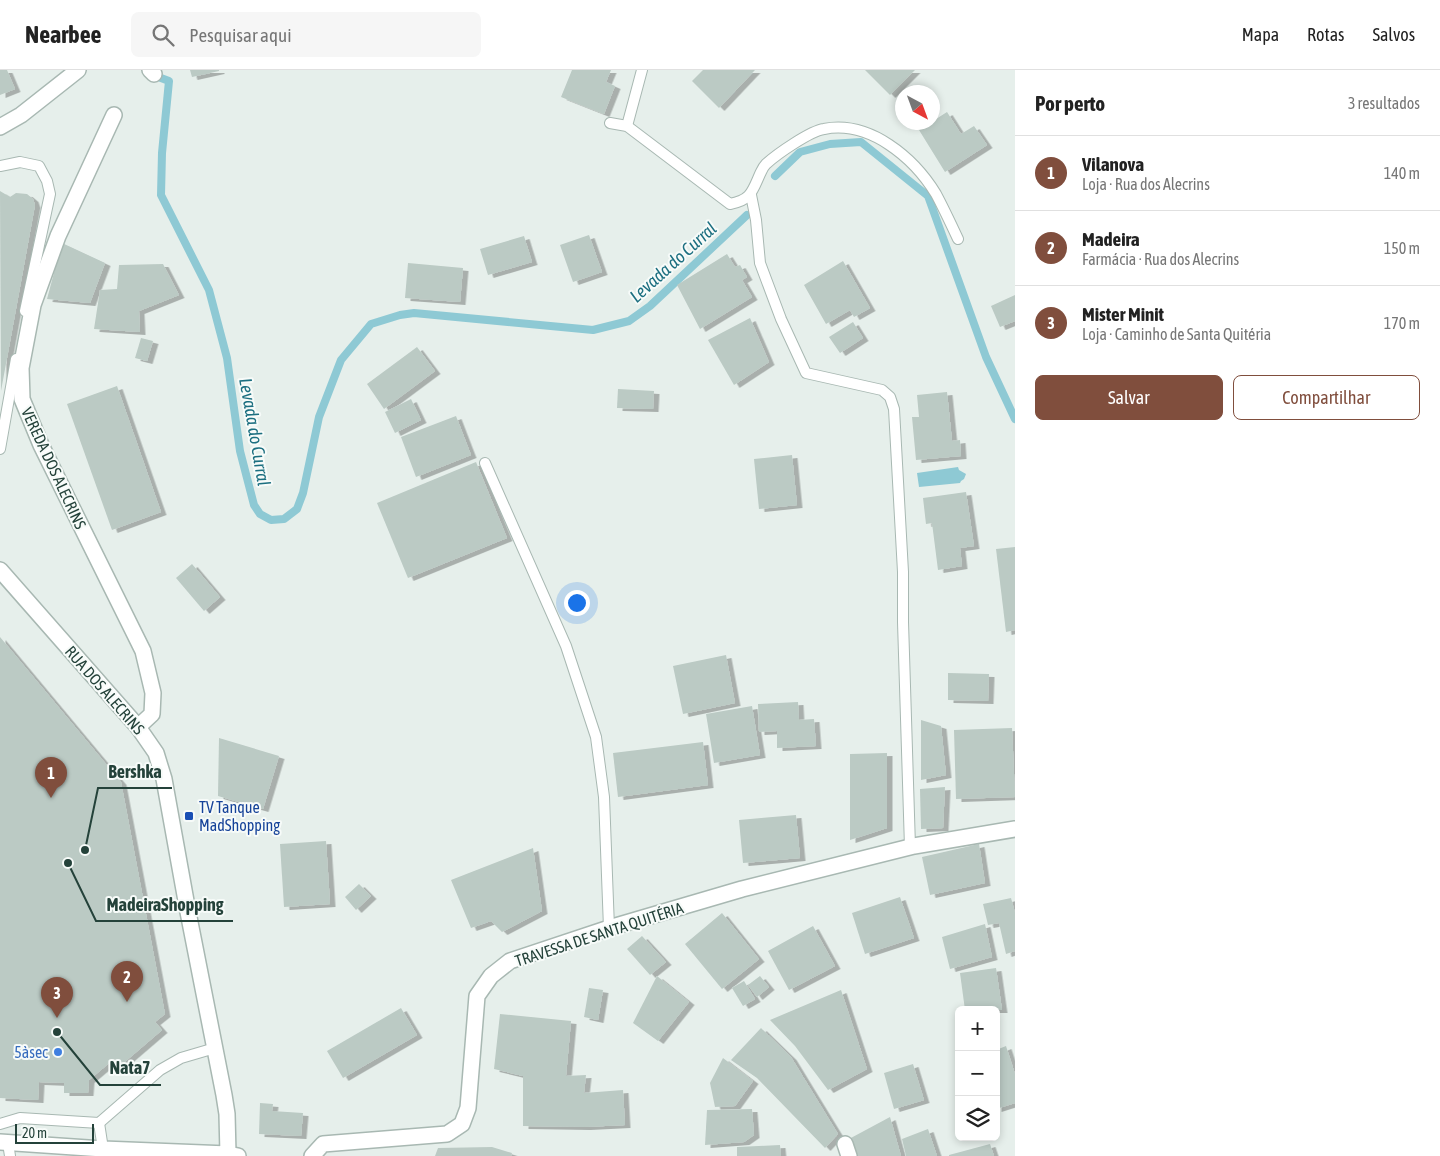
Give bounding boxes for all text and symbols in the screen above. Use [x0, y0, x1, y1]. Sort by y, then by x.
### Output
search box [131, 12, 481, 57]
text: Nearbee [25, 21, 101, 48]
icon: search [149, 21, 177, 49]
text: Pesquisar aqui [189, 24, 292, 46]
text: Mapa [1242, 24, 1279, 45]
text: Rotas [1307, 24, 1344, 45]
text: Salvos [1372, 24, 1415, 45]
north arrow [895, 85, 940, 130]
text: Por perto [1035, 91, 1105, 115]
text: 3 resultados [1348, 94, 1420, 112]
text: Vilanova [1082, 153, 1144, 175]
text: 1 [1047, 164, 1055, 182]
text: 140 m [1384, 164, 1420, 182]
text: Loja · Rua dos Alecrins [1082, 175, 1210, 193]
water label: Levada do Curral [625, 218, 721, 306]
text: Madeira [1082, 228, 1140, 250]
text: 2 [1047, 239, 1055, 257]
text: 150 m [1384, 239, 1420, 257]
text: Farmácia · Rua dos Alecrins [1082, 250, 1239, 268]
text: Mister Minit [1082, 303, 1164, 325]
text: 3 [1047, 314, 1055, 332]
text: 170 m [1384, 314, 1420, 332]
text: Loja · Caminho de Santa Quitéria [1082, 325, 1271, 343]
button: Salvar [1035, 375, 1223, 420]
button: Compartilhar [1233, 375, 1420, 420]
water label: Levada do Curral [235, 376, 275, 488]
street label: VEREDA DOS ALECRINS [18, 404, 90, 532]
your location [564, 590, 590, 616]
street label: RUA DOS ALECRINS [62, 642, 148, 738]
callout: Bershka [98, 755, 172, 788]
pin: 1 [35, 757, 67, 798]
text: Bershka [108, 761, 162, 782]
place label: TV Tanque MadShopping [199, 798, 280, 835]
marker: TV Tanque MadShopping [183, 810, 195, 822]
callout: MadeiraShopping [96, 888, 233, 921]
text: MadeiraShopping [106, 894, 224, 915]
street label: TRAVESSA DE SANTA QUITÉRIA [513, 898, 685, 970]
pin: 2 [111, 961, 143, 1002]
pin: 3 [41, 977, 73, 1018]
map controls [955, 1006, 1000, 1141]
button: + [955, 1006, 1000, 1051]
place label: 5àsec [14, 1043, 48, 1061]
marker: 5àsec [52, 1046, 64, 1058]
button: − [955, 1051, 1000, 1096]
callout: Nata7 [100, 1052, 161, 1085]
text: Nata7 [109, 1057, 151, 1078]
button: layers [955, 1096, 1000, 1141]
scale bar [15, 1121, 94, 1144]
text: 20 m [22, 1125, 47, 1141]

